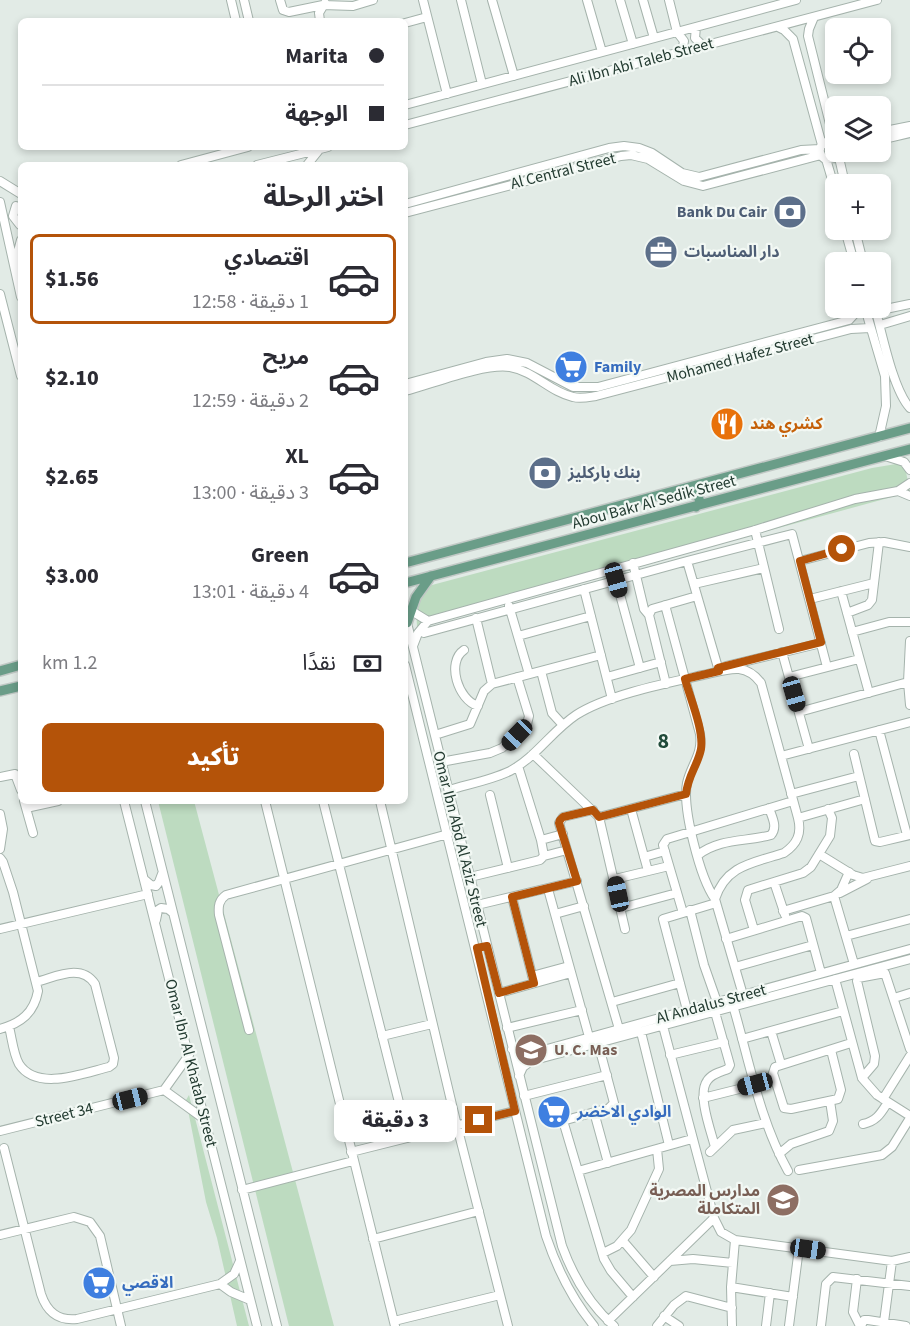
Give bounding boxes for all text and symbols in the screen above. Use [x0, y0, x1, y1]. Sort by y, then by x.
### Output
map controls [825, 18, 891, 318]
button: locate [825, 18, 891, 84]
street label: Ali Ibn Abi Taleb Street [566, 32, 716, 92]
text: Marita [285, 40, 348, 72]
button: layers [825, 96, 891, 162]
text: الوجهة [285, 98, 348, 130]
street label: Al Central Street [508, 147, 619, 195]
button: + [825, 174, 891, 240]
text: اختر الرحلة [263, 178, 384, 217]
bank icon: Bank Du Cair [772, 194, 808, 230]
place label: Bank Du Cair [677, 201, 768, 223]
office icon: دار المناسبات [643, 234, 679, 270]
place label: دار المناسبات [684, 241, 780, 263]
text: اقتصادي [224, 242, 309, 274]
icon: car [327, 252, 381, 306]
button: − [825, 252, 891, 318]
text: $1.56 [45, 263, 99, 295]
text: 1 دقيقة · 12:58 [192, 288, 309, 316]
street label: Mohamed Hafez Street [664, 328, 817, 388]
text: مريح [263, 341, 309, 373]
supermarket icon: Family [553, 349, 589, 385]
icon: car [327, 351, 381, 405]
place label: Family [594, 356, 642, 378]
text: $2.10 [45, 362, 99, 394]
text: 2 دقيقة · 12:59 [192, 387, 309, 415]
restaurant icon: كشري هند [709, 406, 745, 442]
place label: كشري هند [750, 413, 823, 437]
text: XL [285, 440, 309, 472]
icon: car [327, 450, 381, 504]
bank icon: بنك باركليز [527, 455, 563, 491]
text: $2.65 [45, 461, 99, 493]
place label: بنك باركليز [567, 462, 641, 484]
street label: Abou Bakr Al Sedik Street [570, 469, 739, 534]
text: 3 دقيقة · 13:00 [192, 479, 309, 507]
route start [828, 535, 855, 562]
text: Green [251, 539, 309, 571]
icon: car [327, 549, 381, 603]
text: $3.00 [45, 560, 99, 592]
car [602, 560, 630, 600]
text: 4 دقيقة · 13:01 [192, 578, 309, 606]
text: نقدًا [302, 647, 336, 679]
icon: cash [351, 647, 384, 680]
text: 1.2 km [42, 649, 97, 677]
car [780, 674, 808, 714]
car [498, 716, 536, 754]
button: تأكيد [42, 723, 384, 792]
district label: 8 [657, 725, 671, 757]
street label: Omar Ibn Abd Al Aziz Street [427, 749, 493, 930]
car [605, 875, 631, 913]
street label: Omar Ibn Al Khatab Street [159, 977, 223, 1150]
street label: Al Andalus Street [654, 979, 769, 1029]
school or university icon: U. C. Mas [513, 1032, 549, 1068]
place label: U. C. Mas [554, 1039, 617, 1061]
car [735, 1071, 775, 1097]
car [110, 1086, 150, 1112]
supermarket icon: الوادي الاخضر [536, 1094, 572, 1130]
street label: Street 34 [33, 1097, 95, 1133]
callout: 3 دقيقة [335, 1099, 458, 1141]
place label: الوادي الاخضر [576, 1101, 671, 1125]
route end [465, 1106, 492, 1133]
text: 3 دقيقة [362, 1107, 429, 1135]
place label: مدارس المصرية المتكاملة [649, 1180, 760, 1220]
school or university icon: مدارس المصرية المتكاملة [765, 1182, 801, 1218]
car [789, 1238, 827, 1260]
supermarket icon: الاقصي [81, 1265, 117, 1301]
place label: الاقصي [122, 1272, 173, 1296]

